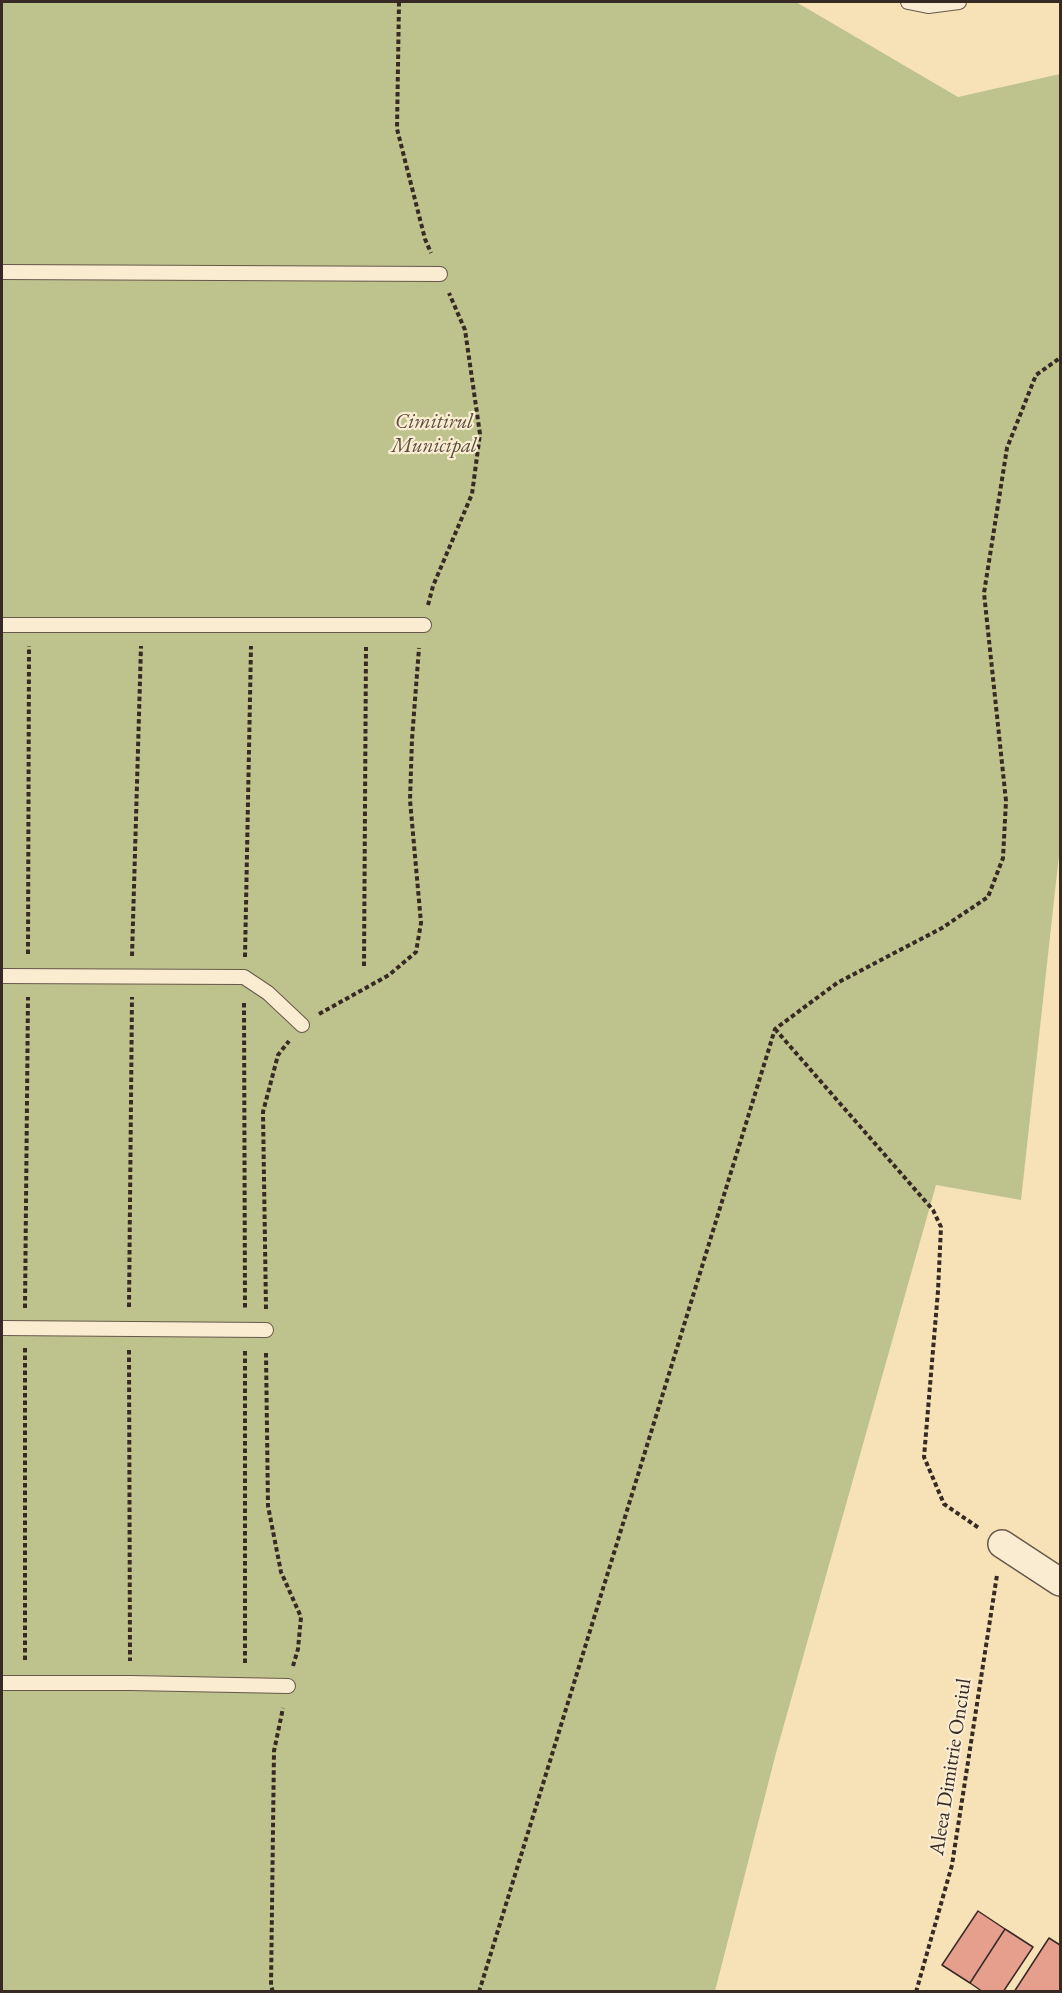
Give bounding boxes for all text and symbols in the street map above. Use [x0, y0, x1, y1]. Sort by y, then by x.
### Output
park label: Cimitirul Municipal [391, 409, 477, 459]
street label: Aleea Dimitrie Onciul [925, 1677, 977, 1857]

